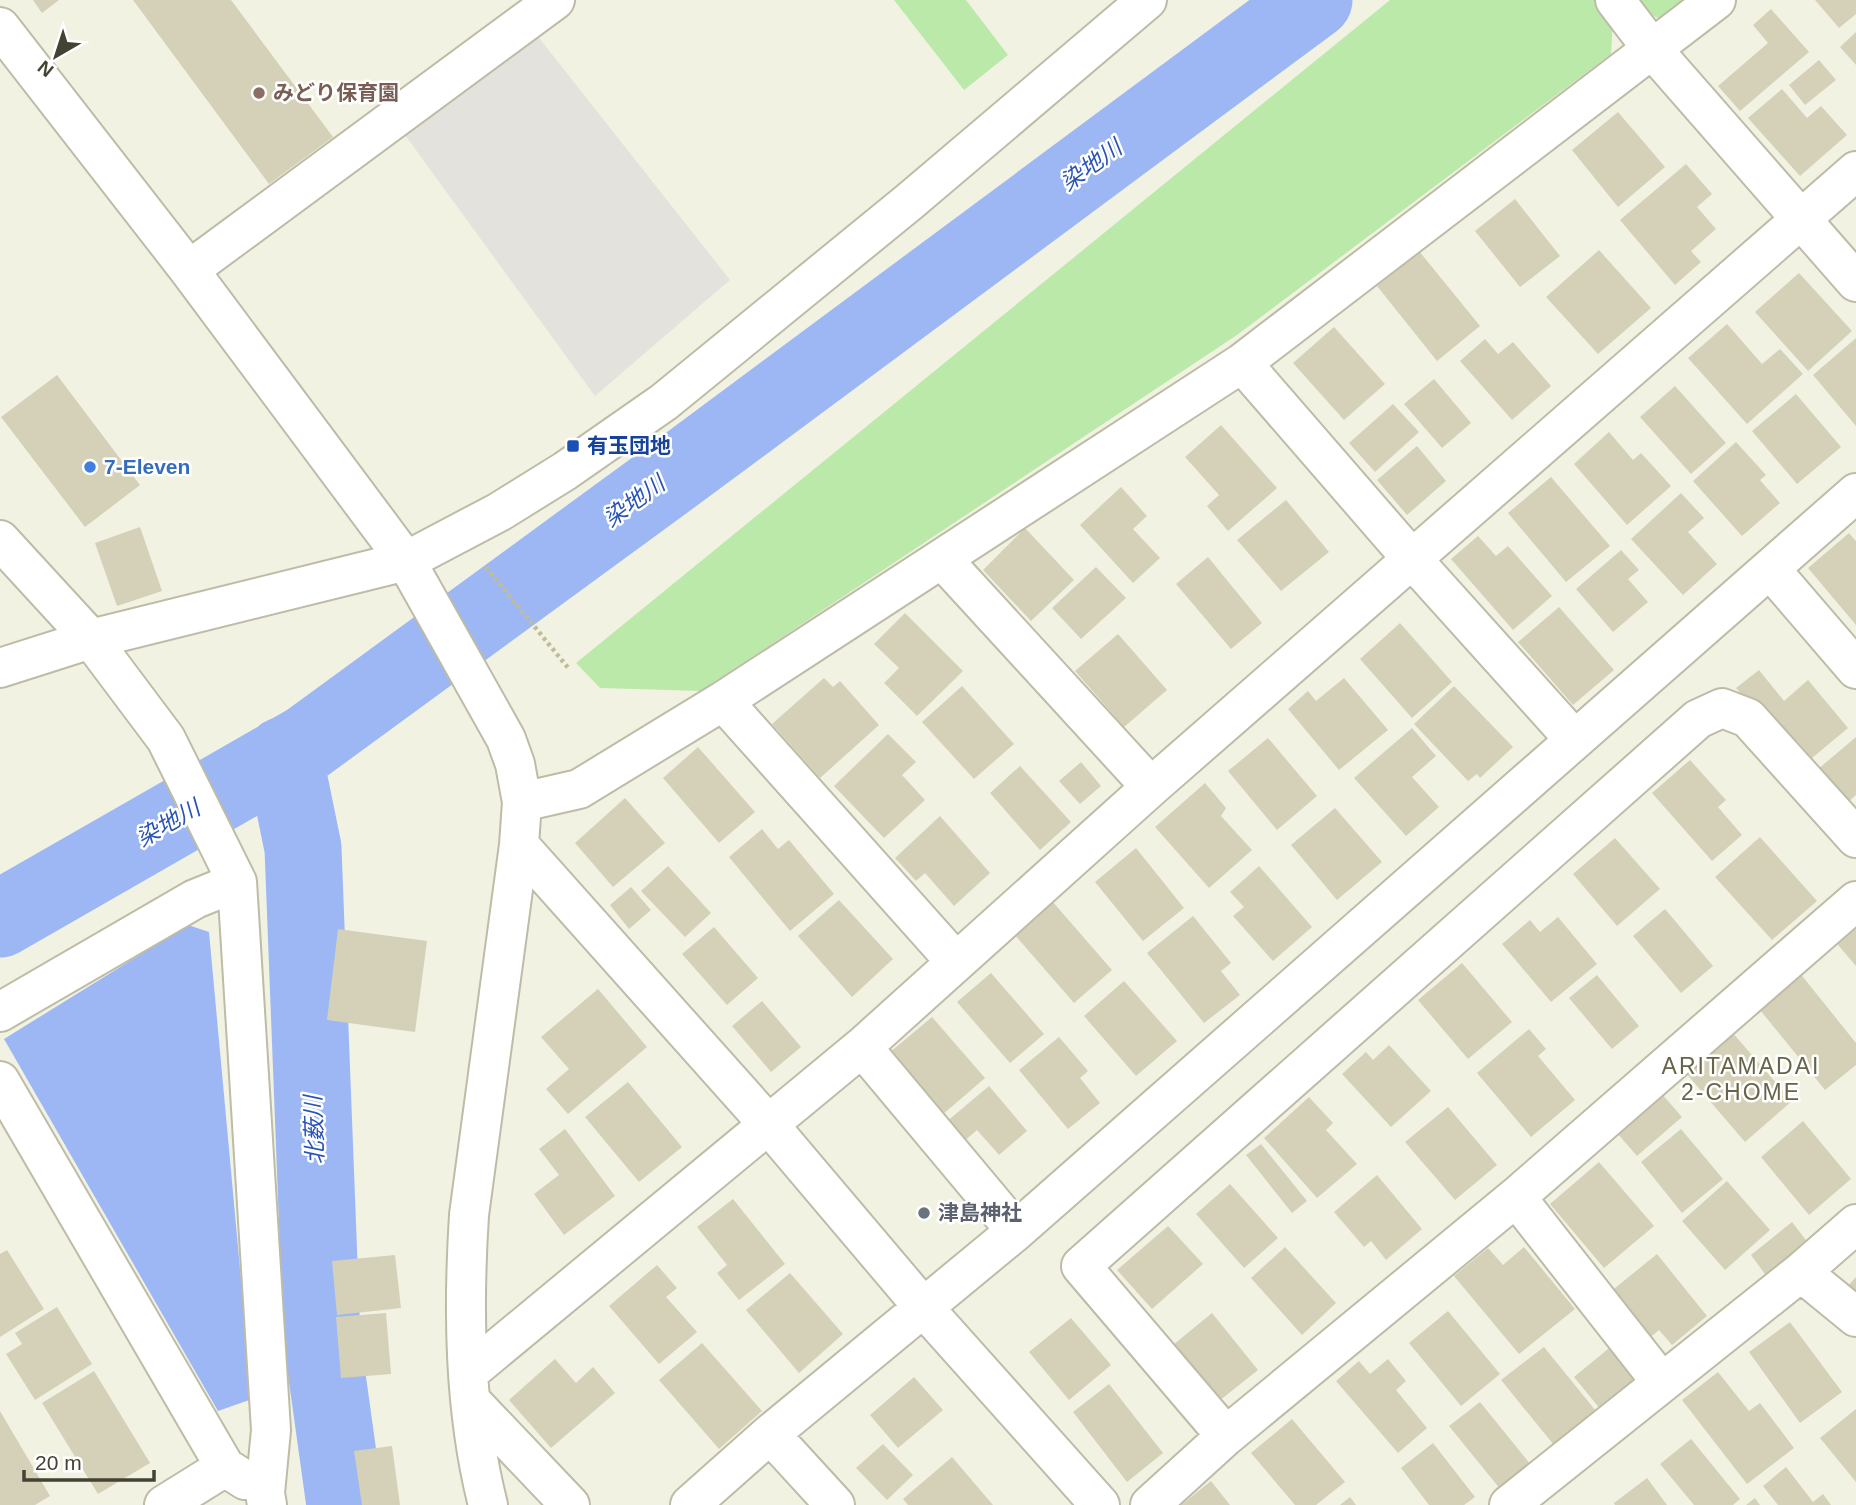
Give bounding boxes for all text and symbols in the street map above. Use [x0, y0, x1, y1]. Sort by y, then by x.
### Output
north arrow [21, 21, 91, 91]
text: N [34, 56, 58, 81]
place label: みどり保育園 [273, 81, 399, 104]
marker: みどり保育園 [251, 85, 267, 101]
water label: 染地川 [1055, 132, 1129, 196]
place label: 有玉団地 [587, 434, 671, 457]
marker: 有玉団地 [565, 438, 581, 454]
place label: 7-Eleven [104, 455, 190, 478]
marker: 7-Eleven [82, 459, 98, 475]
water label: 染地川 [598, 468, 672, 532]
water label: 染地川 [132, 793, 207, 852]
district label: ARITAMADAI 2-CHOME [1662, 1053, 1820, 1105]
water label: 北薮川 [300, 1092, 328, 1165]
place label: 津島神社 [938, 1201, 1022, 1224]
marker: 津島神社 [916, 1205, 932, 1221]
scale bar [24, 1438, 154, 1482]
text: 20 m [35, 1451, 82, 1474]

